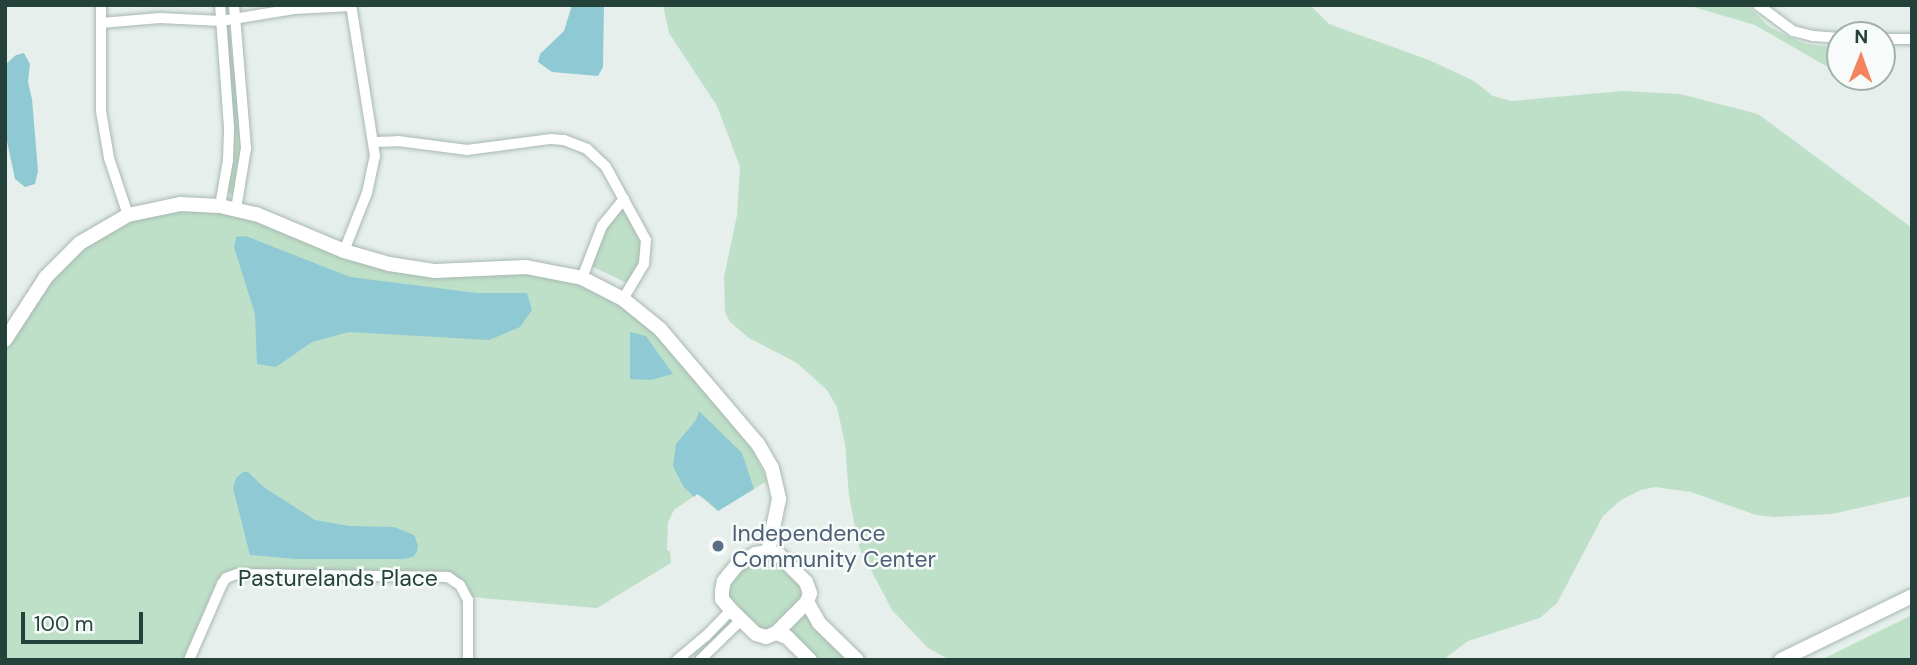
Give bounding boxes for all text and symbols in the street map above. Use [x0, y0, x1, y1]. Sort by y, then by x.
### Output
north arrow [1826, 21, 1896, 91]
text: N [1854, 24, 1868, 49]
place label: Independence Community Center [732, 519, 936, 573]
marker: Independence Community Center [710, 538, 726, 554]
street label: Pasturelands Place [238, 564, 438, 592]
scale bar [24, 598, 147, 642]
text: 100 m [34, 610, 94, 638]

